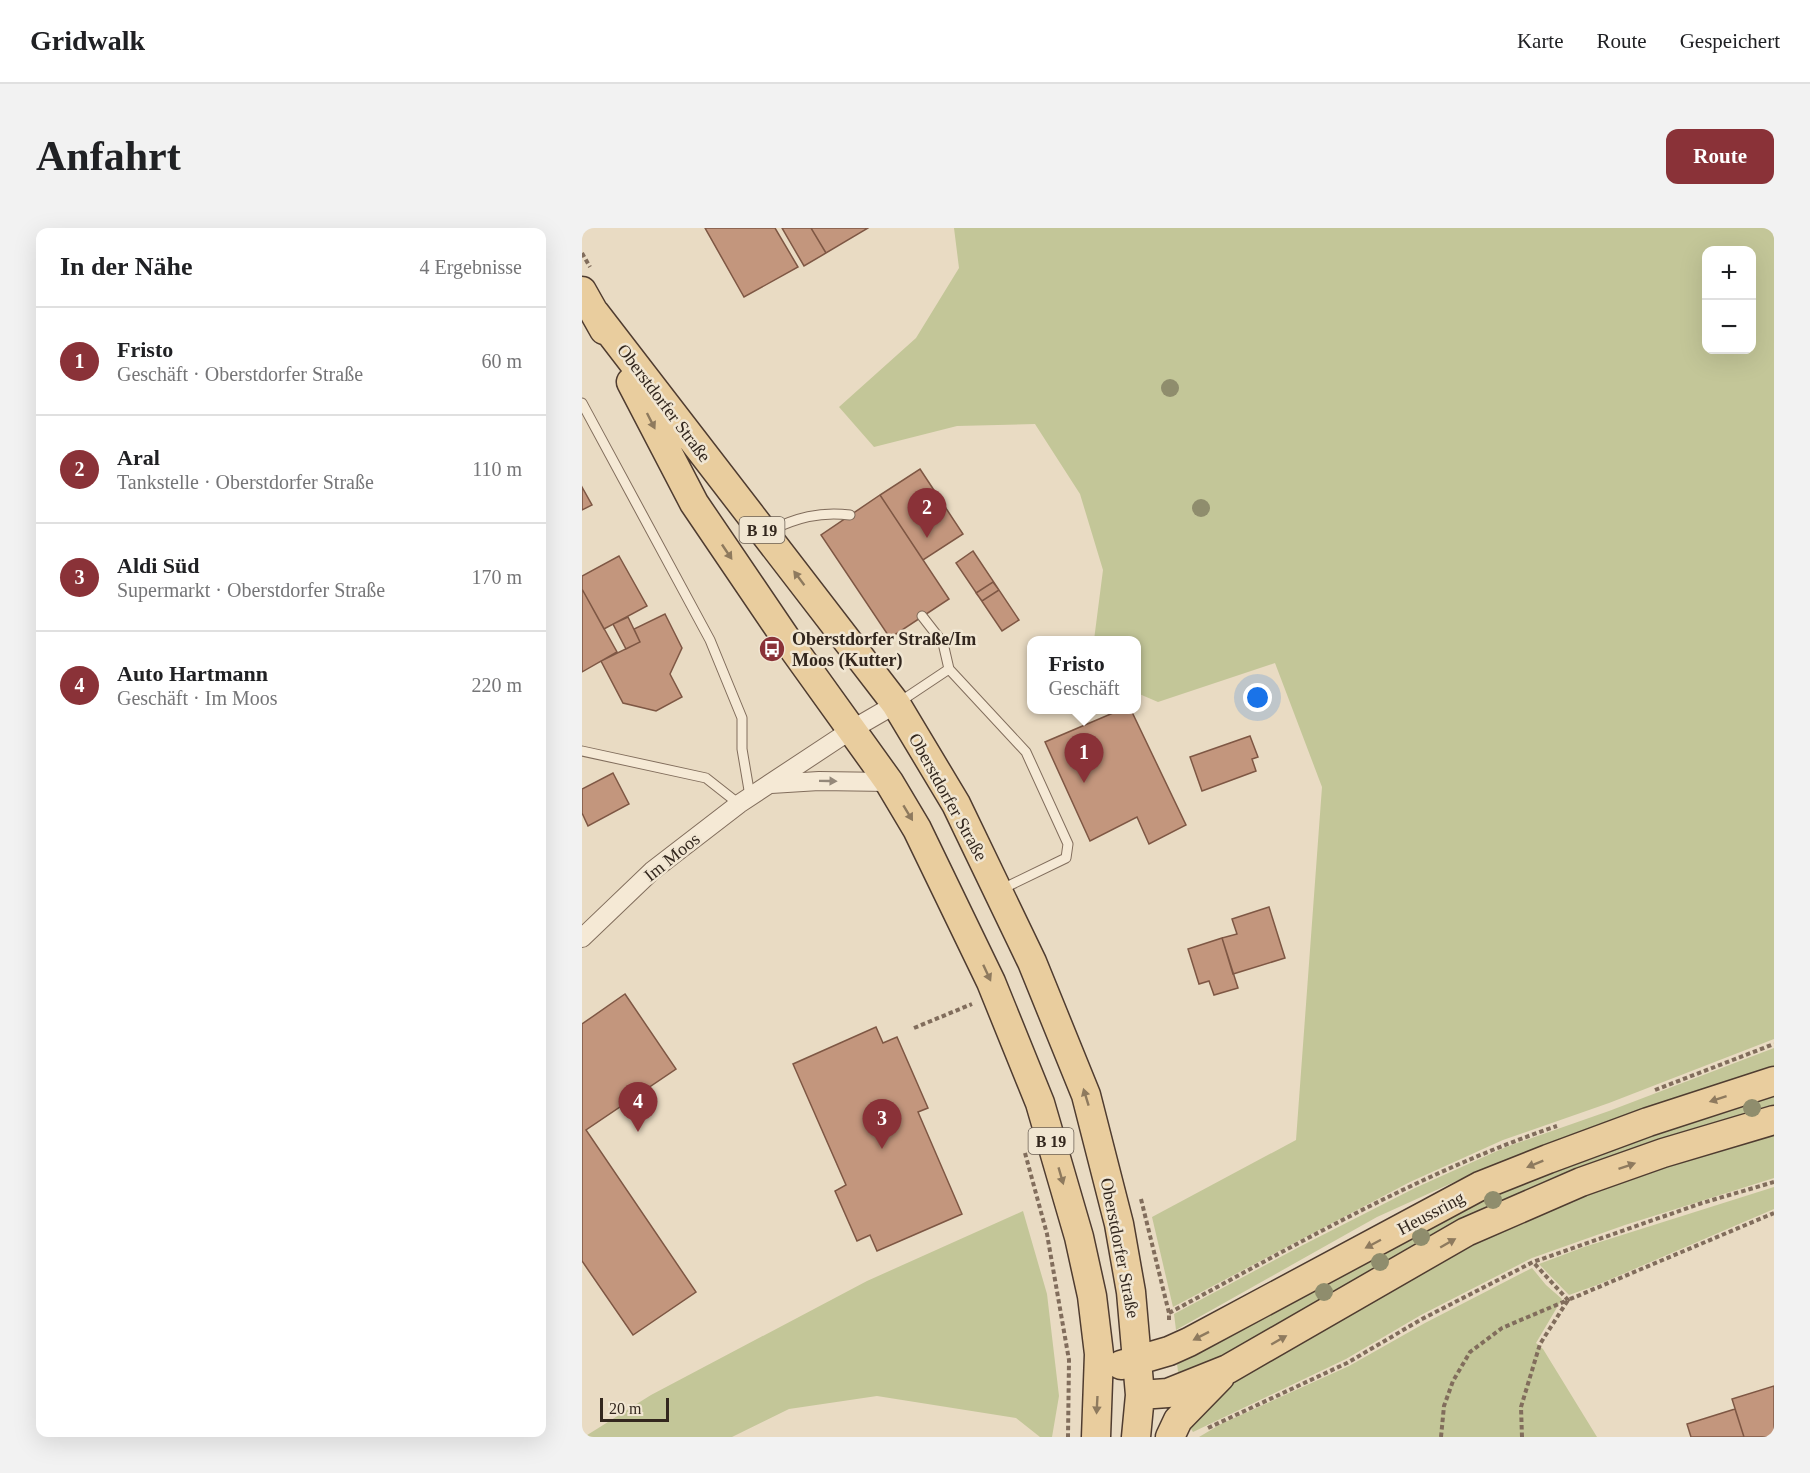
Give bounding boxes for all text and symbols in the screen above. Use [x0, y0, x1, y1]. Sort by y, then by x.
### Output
text: Gridwalk [30, 25, 145, 56]
text: Karte [1517, 29, 1564, 53]
text: Route [1597, 29, 1647, 53]
text: Gespeichert [1680, 29, 1780, 53]
button: Route [1666, 129, 1774, 184]
text: Anfahrt [36, 133, 181, 179]
map controls [1702, 246, 1756, 354]
button: + [1702, 246, 1756, 300]
text: In der Nähe [60, 252, 192, 281]
text: 4 Ergebnisse [420, 256, 522, 278]
button: − [1702, 300, 1756, 354]
text: Fristo [117, 337, 173, 362]
street label: Oberstdorfer Straße [613, 340, 715, 466]
text: 1 [75, 350, 85, 372]
text: 60 m [481, 350, 522, 372]
text: Geschäft · Oberstdorfer Straße [117, 363, 363, 385]
one-way arrow [646, 412, 656, 429]
text: Aral [117, 445, 160, 470]
text: 2 [75, 458, 85, 480]
text: 110 m [472, 458, 522, 480]
text: Tankstelle · Oberstdorfer Straße [117, 471, 374, 493]
pin: 2 [908, 488, 946, 538]
road number: B 19 [740, 517, 784, 543]
one-way arrow [721, 543, 733, 559]
text: Aldi Süd [117, 553, 200, 578]
text: 3 [75, 566, 85, 588]
text: 170 m [471, 566, 522, 588]
one-way arrow [794, 570, 806, 585]
text: Supermarkt · Oberstdorfer Straße [117, 579, 385, 601]
place label: Oberstdorfer Straße/Im Moos (Kutter) [792, 629, 976, 671]
bus stop icon: Oberstdorfer Straße/Im Moos (Kutter) [757, 634, 787, 664]
popup [1027, 636, 1141, 714]
text: Fristo [1048, 651, 1105, 676]
text: Auto Hartmann [117, 661, 268, 686]
text: 4 [75, 674, 85, 696]
text: 220 m [471, 674, 522, 696]
text: Geschäft [1048, 677, 1120, 699]
your location [1243, 683, 1272, 712]
text: Geschäft · Im Moos [117, 687, 278, 709]
street label: Oberstdorfer Straße [905, 730, 991, 864]
pin: 1 [1064, 734, 1104, 783]
one-way arrow [818, 776, 837, 786]
one-way arrow [902, 805, 913, 821]
street label: Im Moos [640, 829, 704, 885]
one-way arrow [982, 965, 991, 982]
pin: 4 [618, 1082, 658, 1132]
one-way arrow [1081, 1088, 1090, 1106]
one-way arrow [1709, 1095, 1727, 1104]
pin: 3 [862, 1100, 902, 1149]
road number: B 19 [1028, 1128, 1074, 1154]
one-way arrow [1525, 1159, 1543, 1169]
one-way arrow [1618, 1160, 1636, 1170]
one-way arrow [1057, 1167, 1066, 1185]
street label: Oberstdorfer Straße [1097, 1176, 1143, 1320]
street label: Heussring [1394, 1187, 1468, 1239]
one-way arrow [1440, 1237, 1456, 1248]
one-way arrow [1364, 1239, 1381, 1249]
one-way arrow [1193, 1331, 1210, 1340]
one-way arrow [1270, 1335, 1287, 1345]
scale bar [600, 1395, 669, 1422]
one-way arrow [1093, 1395, 1102, 1414]
text: 20 m [609, 1400, 641, 1417]

